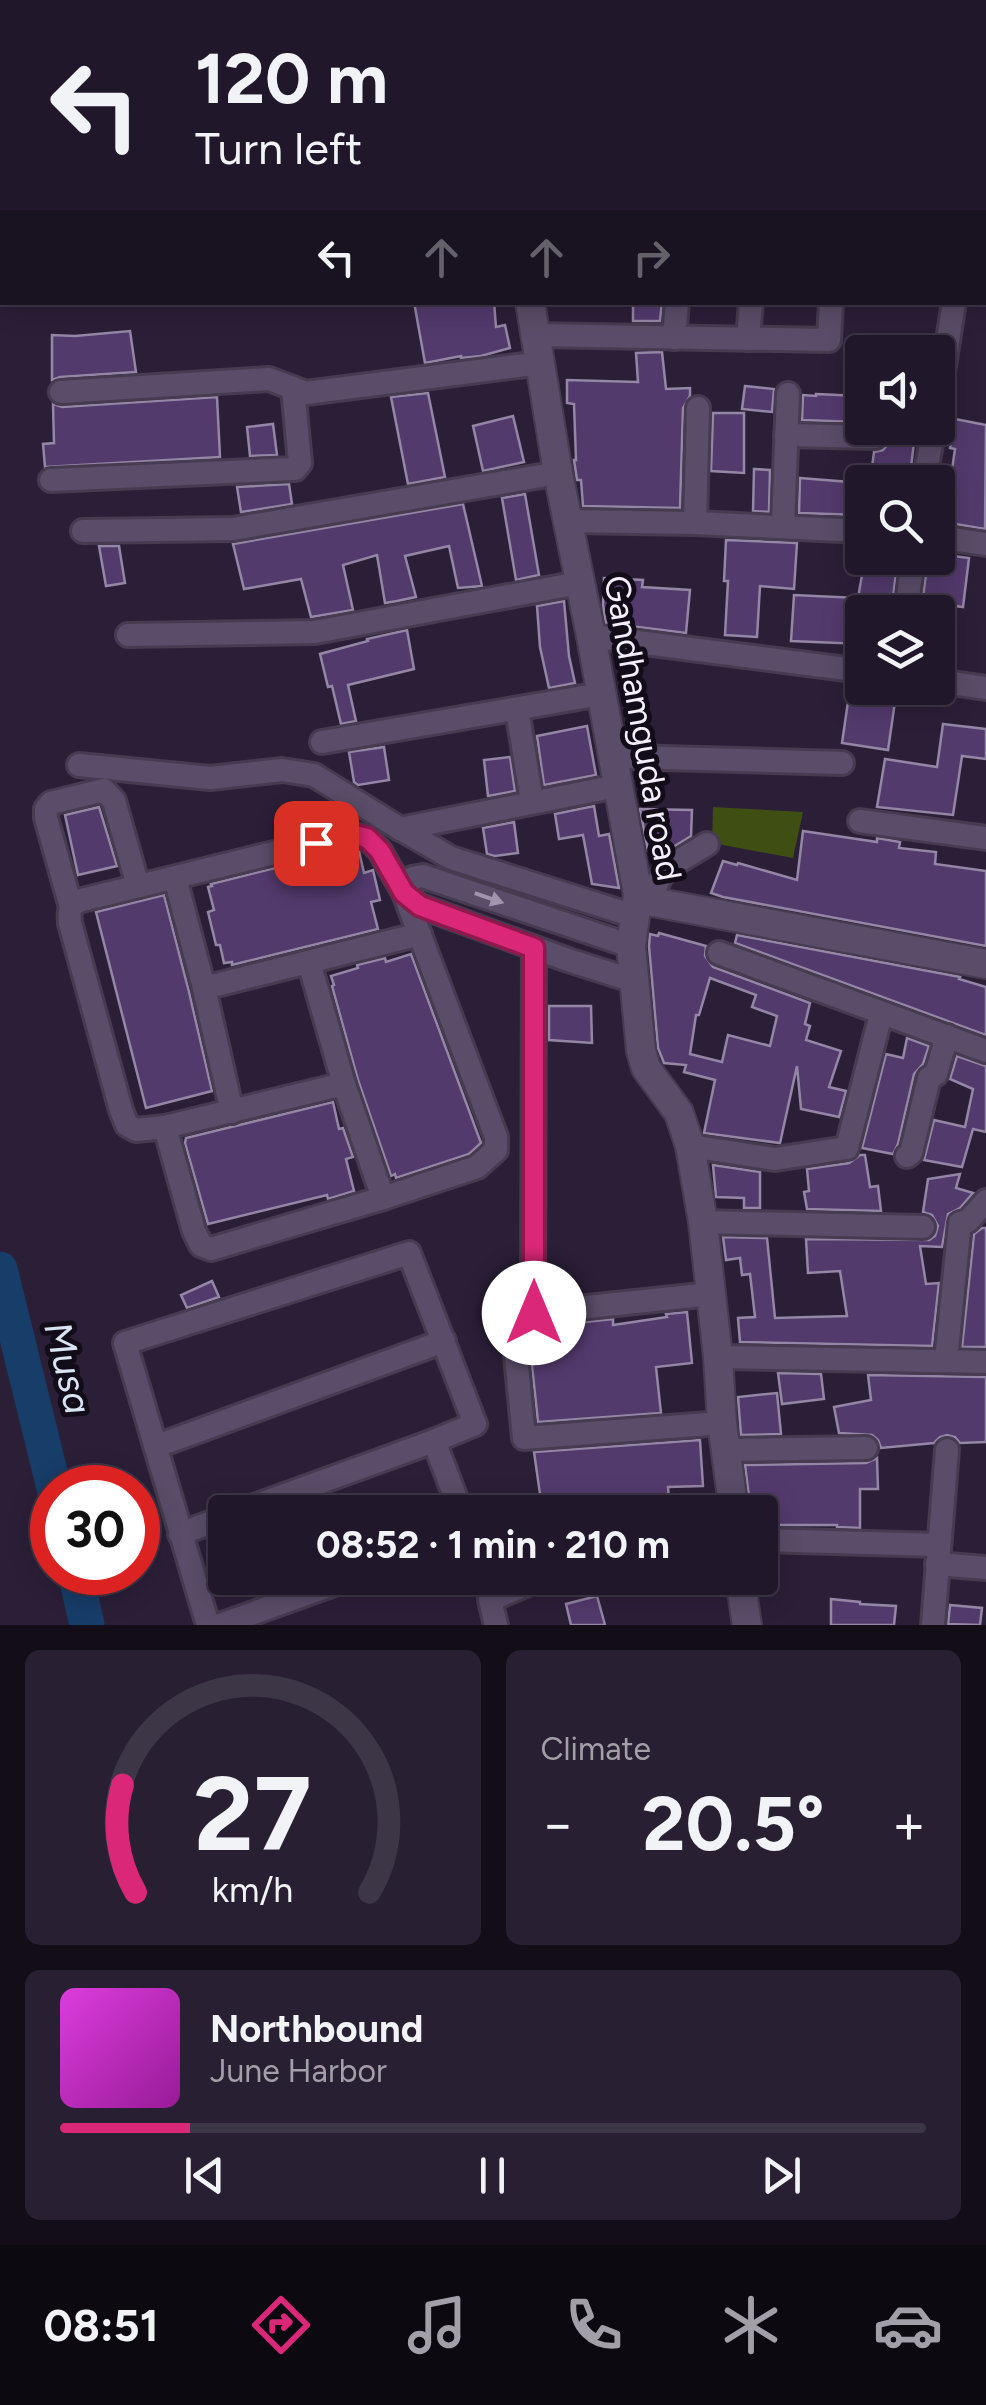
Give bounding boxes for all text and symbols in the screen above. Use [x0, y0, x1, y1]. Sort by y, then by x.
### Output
text: 120 m [195, 36, 388, 121]
icon: left [30, 40, 160, 170]
text: Turn left [195, 121, 362, 175]
icon: left [309, 230, 364, 285]
icon: ahead [414, 230, 469, 285]
icon: ahead [519, 230, 574, 285]
icon: right [624, 230, 679, 285]
map controls [845, 335, 955, 705]
button: sound [845, 335, 955, 445]
button: search [845, 465, 955, 575]
street label: Gandhamguda road [595, 572, 691, 884]
button: layers [845, 595, 955, 705]
pin [274, 801, 359, 886]
icon: arrive [289, 816, 344, 871]
one-way arrow [474, 891, 504, 906]
position arrow [482, 1261, 586, 1365]
water label: Musa [34, 1317, 102, 1419]
speed limit sign: 30 [30, 1465, 160, 1595]
text: 08:52 · 1 min · 210 m [316, 1522, 670, 1568]
text: Climate [541, 1730, 651, 1768]
text: 27 [194, 1751, 312, 1876]
text: 20.5° [642, 1779, 825, 1869]
text: − [541, 1791, 575, 1857]
text: + [892, 1791, 926, 1857]
text: km/h [212, 1868, 294, 1911]
text: Northbound [210, 2006, 423, 2052]
text: June Harbor [210, 2052, 387, 2090]
icon: previous [177, 2148, 232, 2203]
icon: pause [465, 2148, 520, 2203]
icon: next [754, 2148, 809, 2203]
icon: directions [246, 2290, 316, 2360]
icon: music [402, 2290, 472, 2360]
icon: phone [559, 2290, 629, 2360]
icon: climate [716, 2290, 786, 2360]
icon: car [873, 2290, 943, 2360]
text: 08:51 [43, 2298, 159, 2352]

